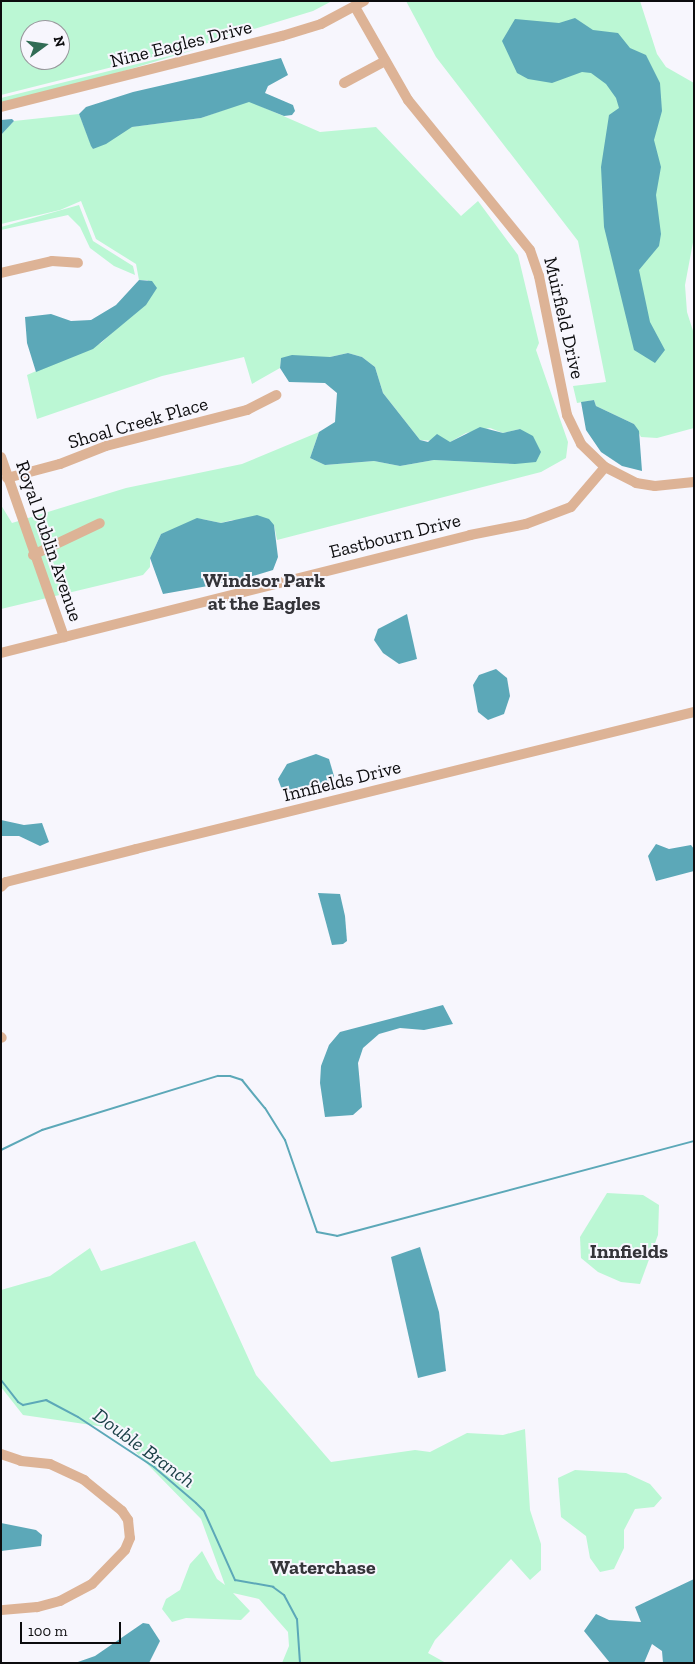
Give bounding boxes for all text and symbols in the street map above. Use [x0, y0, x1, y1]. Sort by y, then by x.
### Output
street label: Nine Eagles Drive [108, 15, 254, 73]
north arrow [20, 20, 70, 70]
text: N [50, 34, 69, 49]
street label: Muirfield Drive [539, 255, 589, 381]
street label: Shoal Creek Place [66, 392, 210, 454]
street label: Royal Dublin Avenue [11, 457, 87, 625]
street label: Eastbourn Drive [327, 509, 463, 563]
district label: Windsor Park at the Eagles [203, 568, 325, 615]
street label: Innfields Drive [281, 755, 403, 807]
district label: Innfields [590, 1239, 668, 1263]
water label: Double Branch [89, 1403, 199, 1493]
district label: Waterchase [270, 1555, 376, 1579]
scale bar [22, 1612, 124, 1644]
text: 100 m [28, 1622, 67, 1640]

